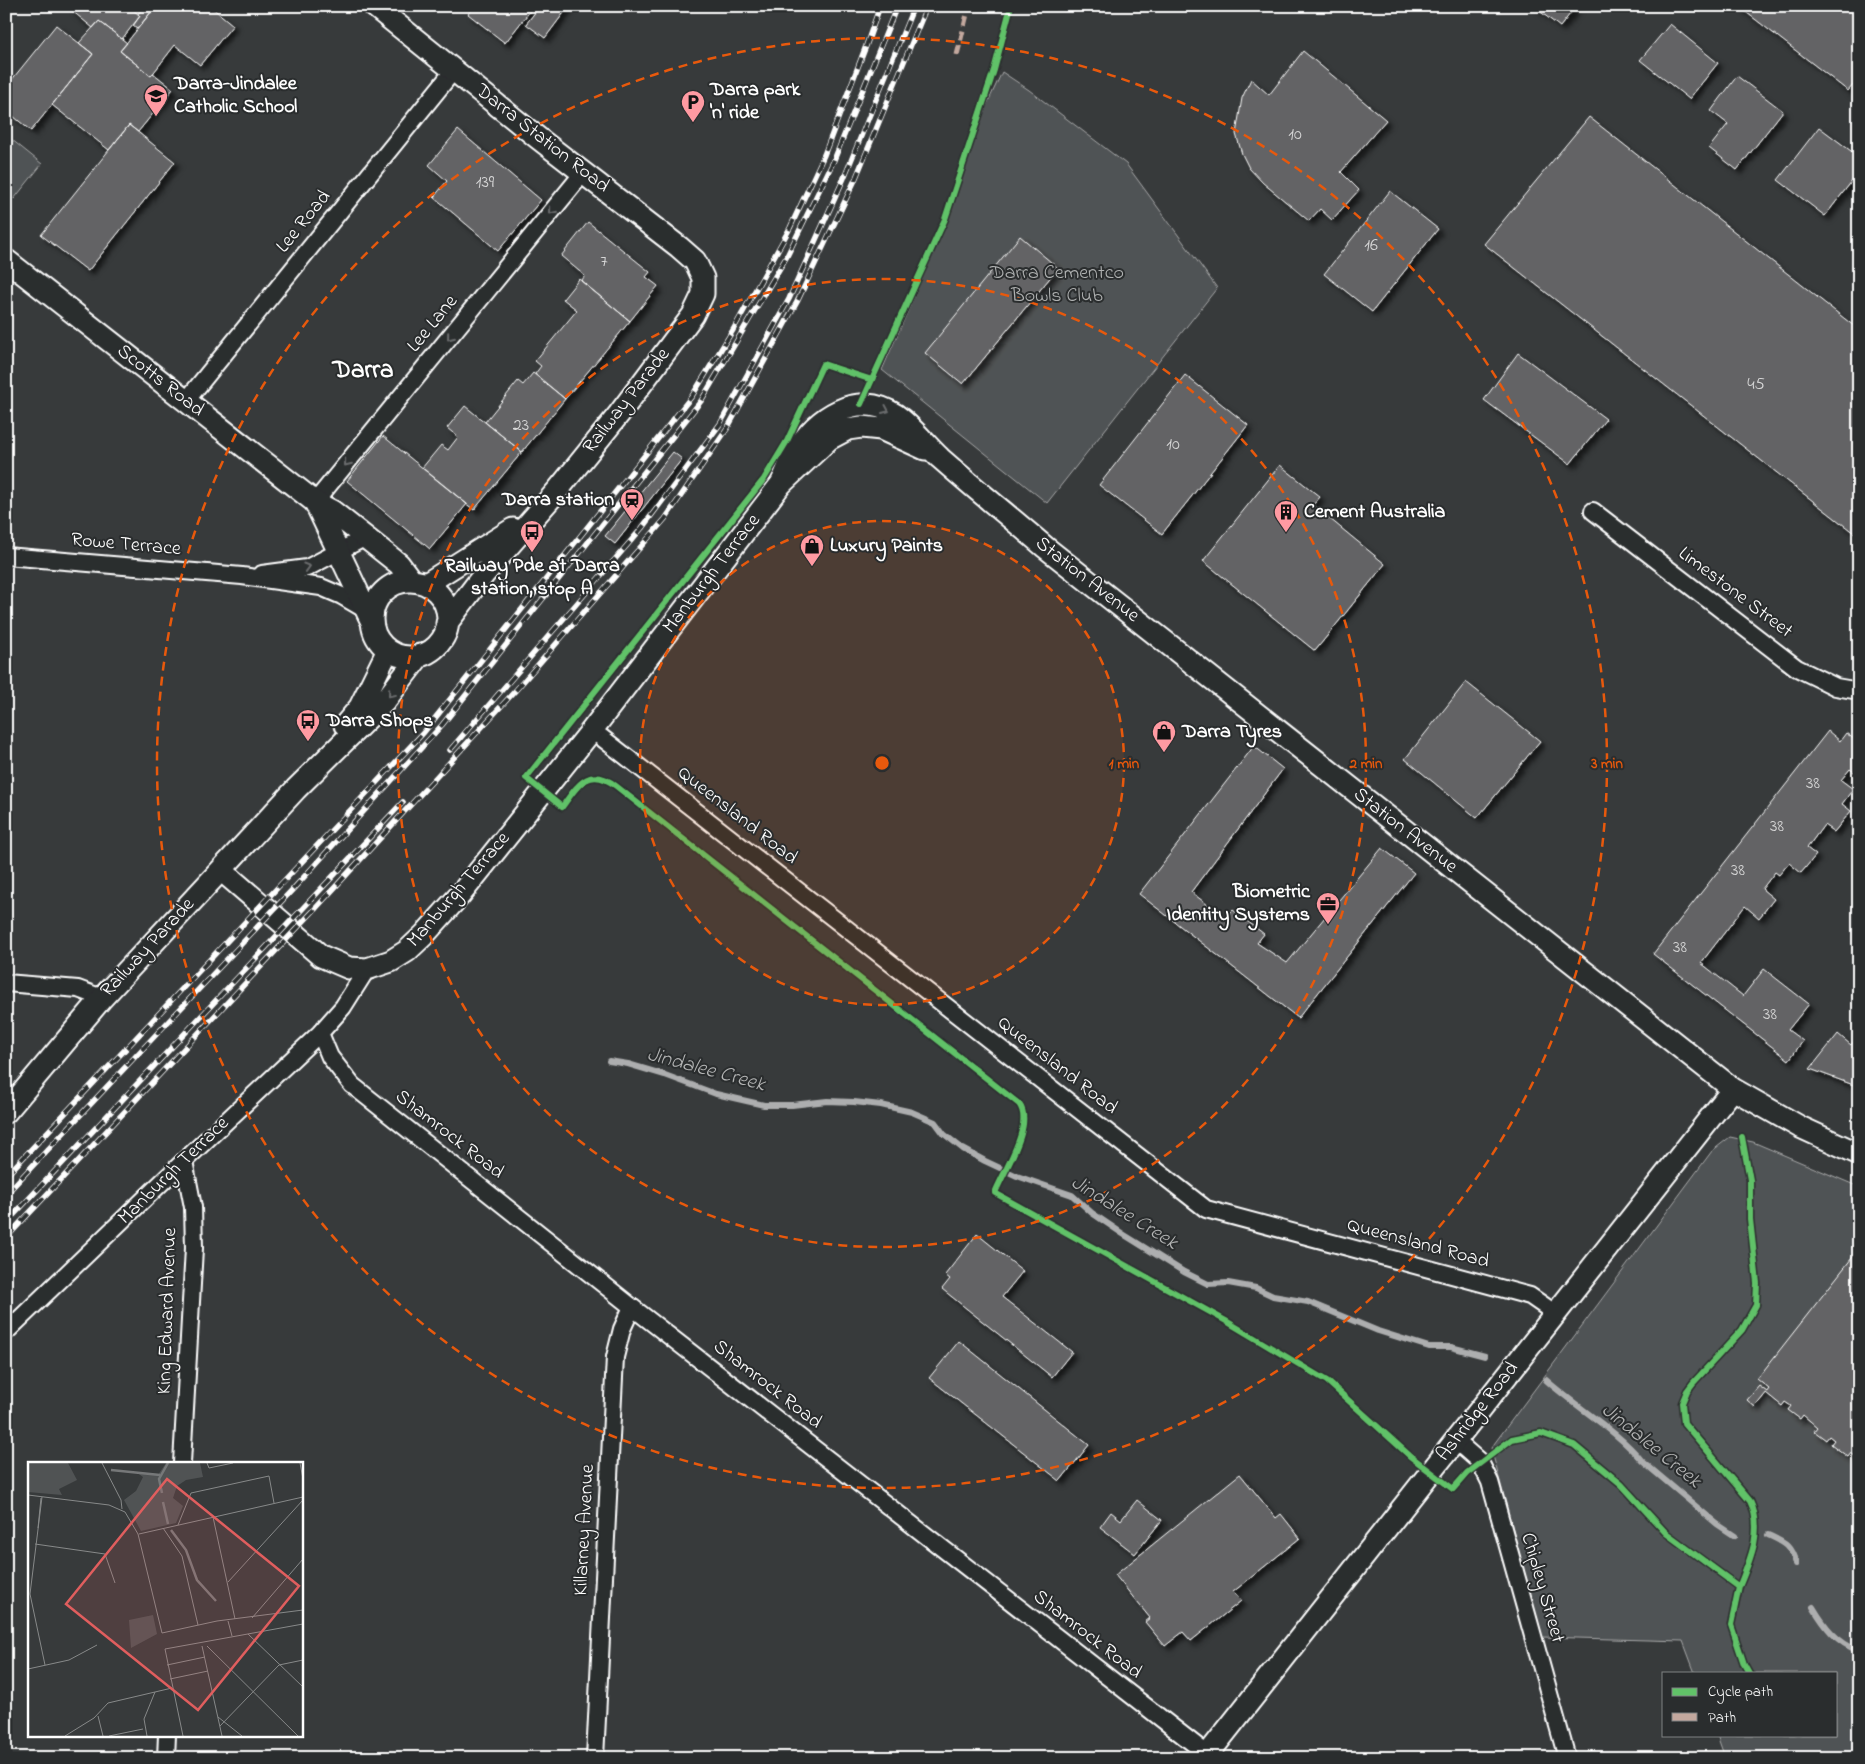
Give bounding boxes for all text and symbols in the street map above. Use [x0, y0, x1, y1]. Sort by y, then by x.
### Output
place label: Darra-Jindalee Catholic School [173, 70, 298, 122]
place label: Darra park 'n' ride [709, 76, 802, 128]
street label: Darra Station Road [468, 77, 615, 201]
school or university icon: Darra-Jindalee Catholic School [143, 83, 169, 117]
parking icon: Darra park 'n' ride [680, 89, 706, 123]
house number: 10 [1288, 122, 1302, 148]
house number: 139 [476, 170, 495, 196]
street label: Lee Road [270, 184, 338, 260]
one-way arrow [550, 205, 558, 214]
house number: 16 [1364, 233, 1378, 259]
house number: 7 [600, 249, 608, 275]
park label: Darra Cementco Bowls Club [989, 259, 1124, 311]
street label: Lee Lane [401, 289, 465, 359]
one-way arrow [447, 331, 455, 340]
street label: Scotts Road [110, 337, 210, 425]
street label: Railway Parade [576, 342, 678, 460]
district label: Darra [332, 353, 393, 389]
house number: 45 [1747, 372, 1765, 398]
one-way arrow [881, 404, 890, 415]
house number: 23 [513, 413, 529, 439]
house number: 10 [1166, 432, 1180, 458]
one-way arrow [344, 457, 352, 466]
place label: Darra station [501, 486, 614, 515]
station icon: Darra station [619, 487, 645, 521]
place label: Cement Australia [1304, 498, 1446, 527]
building icon: Cement Australia [1273, 499, 1299, 533]
street label: Manburgh Terrace [656, 508, 769, 641]
bus stop icon: Railway Pde at Darra station, stop A [519, 519, 545, 553]
street label: Rowe Terrace [70, 526, 182, 564]
street label: Station Avenue [1029, 530, 1145, 630]
place label: Luxury Paints [830, 532, 943, 562]
shop icon: Luxury Paints [799, 533, 825, 567]
street label: Limestone Street [1672, 540, 1799, 646]
place label: Railway Pde at Darra station, stop A [444, 552, 620, 604]
one-way arrow [303, 562, 311, 572]
one-way arrow [388, 688, 396, 697]
place label: Darra Shops [325, 707, 433, 736]
bus stop icon: Darra Shops [295, 708, 321, 742]
place label: Darra Tyres [1181, 718, 1282, 748]
shop icon: Darra Tyres [1151, 719, 1177, 753]
text: 1 min [1109, 753, 1140, 775]
text: 2 min [1349, 753, 1383, 775]
text: 3 min [1590, 753, 1623, 775]
centre of rings [873, 754, 891, 772]
street label: Queensland Road [671, 760, 803, 872]
house number: 38 [1806, 771, 1820, 797]
street label: Station Avenue [1347, 781, 1463, 881]
house number: 38 [1770, 814, 1784, 840]
street label: Manburgh Terrace [400, 826, 518, 955]
house number: 38 [1731, 858, 1745, 884]
place label: Biometric Identity Systems [1167, 878, 1311, 931]
office icon: Biometric Identity Systems [1315, 891, 1341, 925]
street label: Railway Parade [94, 892, 202, 1004]
house number: 38 [1673, 935, 1687, 961]
house number: 38 [1763, 1002, 1777, 1028]
street label: Queensland Road [991, 1010, 1123, 1122]
water label: Jindalee Creek [644, 1040, 769, 1100]
street label: Shamrock Road [388, 1083, 510, 1187]
street label: Manburgh Terrace [112, 1110, 237, 1233]
water label: Jindalee Creek [1065, 1168, 1184, 1258]
street label: Queensland Road [1344, 1211, 1492, 1277]
street label: King Edward Avenue [151, 1227, 186, 1395]
street label: Shamrock Road [706, 1333, 828, 1437]
street label: Ashridge Road [1430, 1356, 1527, 1469]
water label: Jindalee Creek [1594, 1396, 1708, 1496]
inset map [28, 1462, 302, 1736]
street label: Killarney Avenue [567, 1463, 603, 1597]
street label: Chipley Street [1512, 1530, 1572, 1647]
street label: Shamrock Road [1026, 1583, 1148, 1687]
legend [1662, 1672, 1838, 1736]
text: Cycle path [1708, 1681, 1773, 1704]
text: Path [1708, 1707, 1736, 1729]

